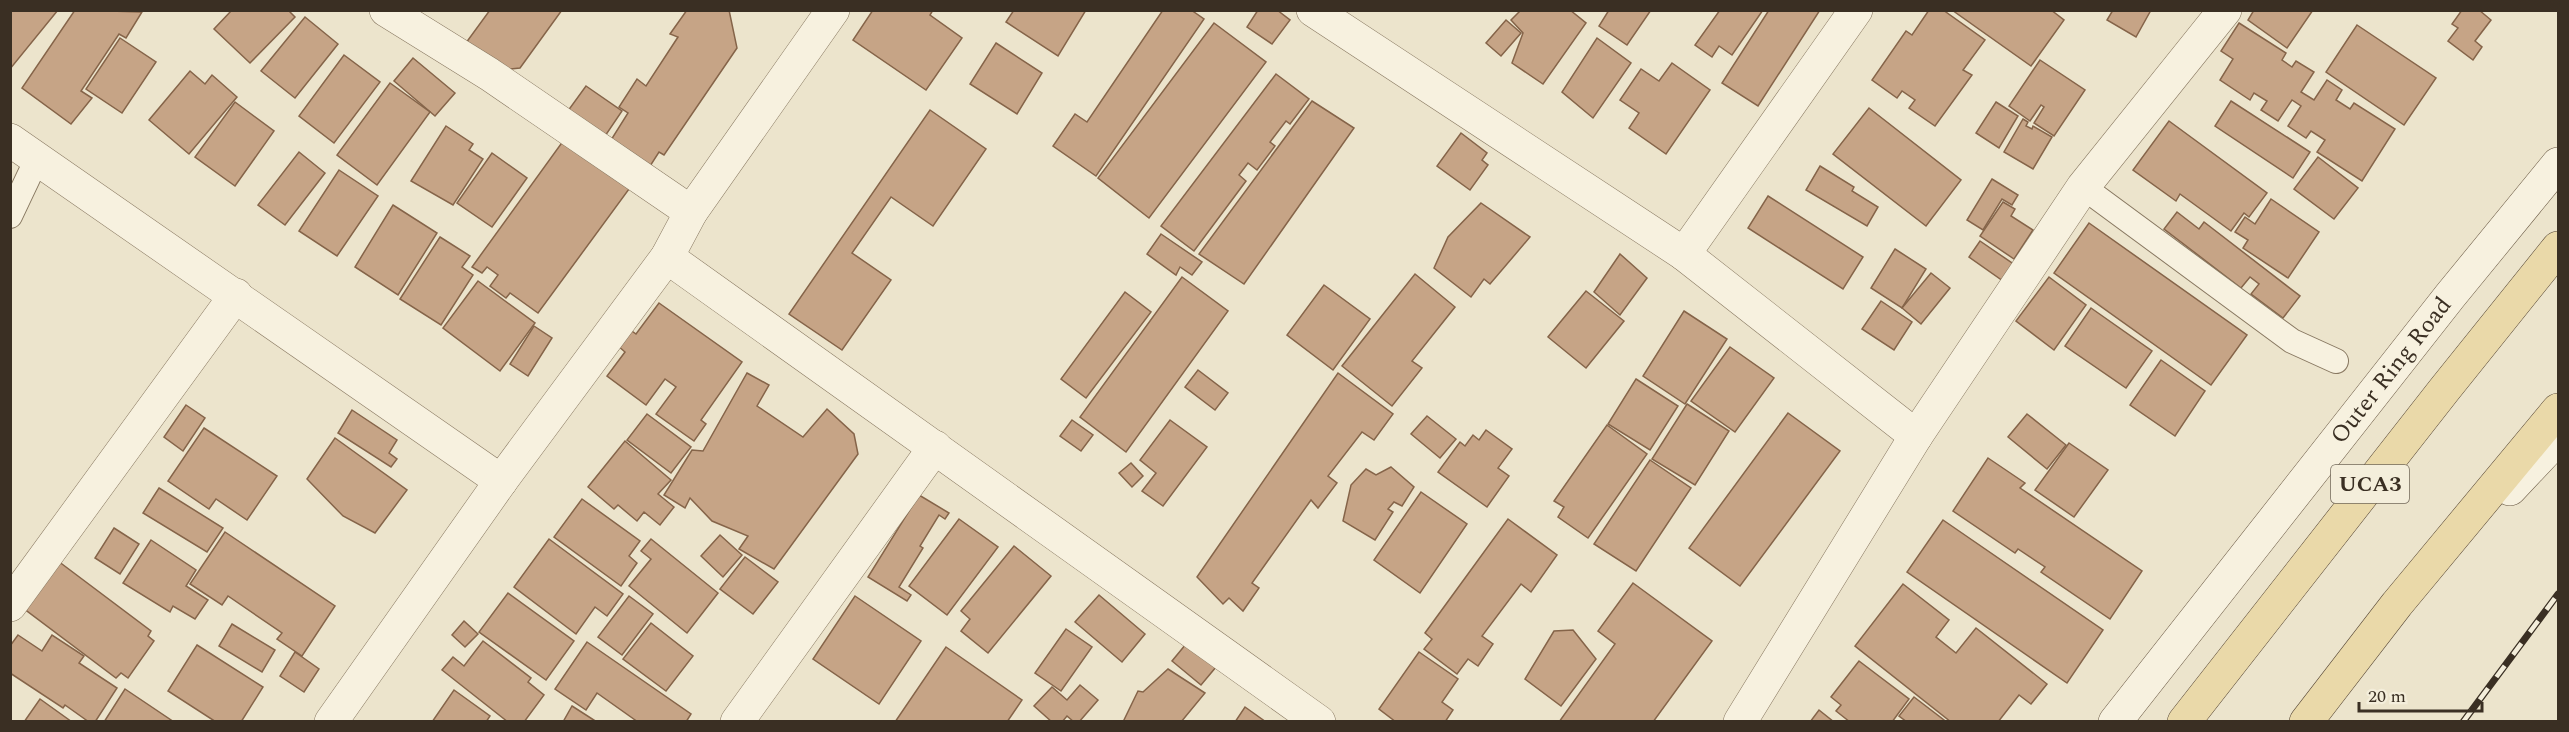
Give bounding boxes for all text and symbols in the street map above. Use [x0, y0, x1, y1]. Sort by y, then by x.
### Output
street label: Outer Ring Road [2322, 289, 2461, 452]
road number: UCA3 [2331, 465, 2409, 503]
scale bar [2359, 675, 2482, 713]
text: 20 m [2368, 683, 2406, 710]

